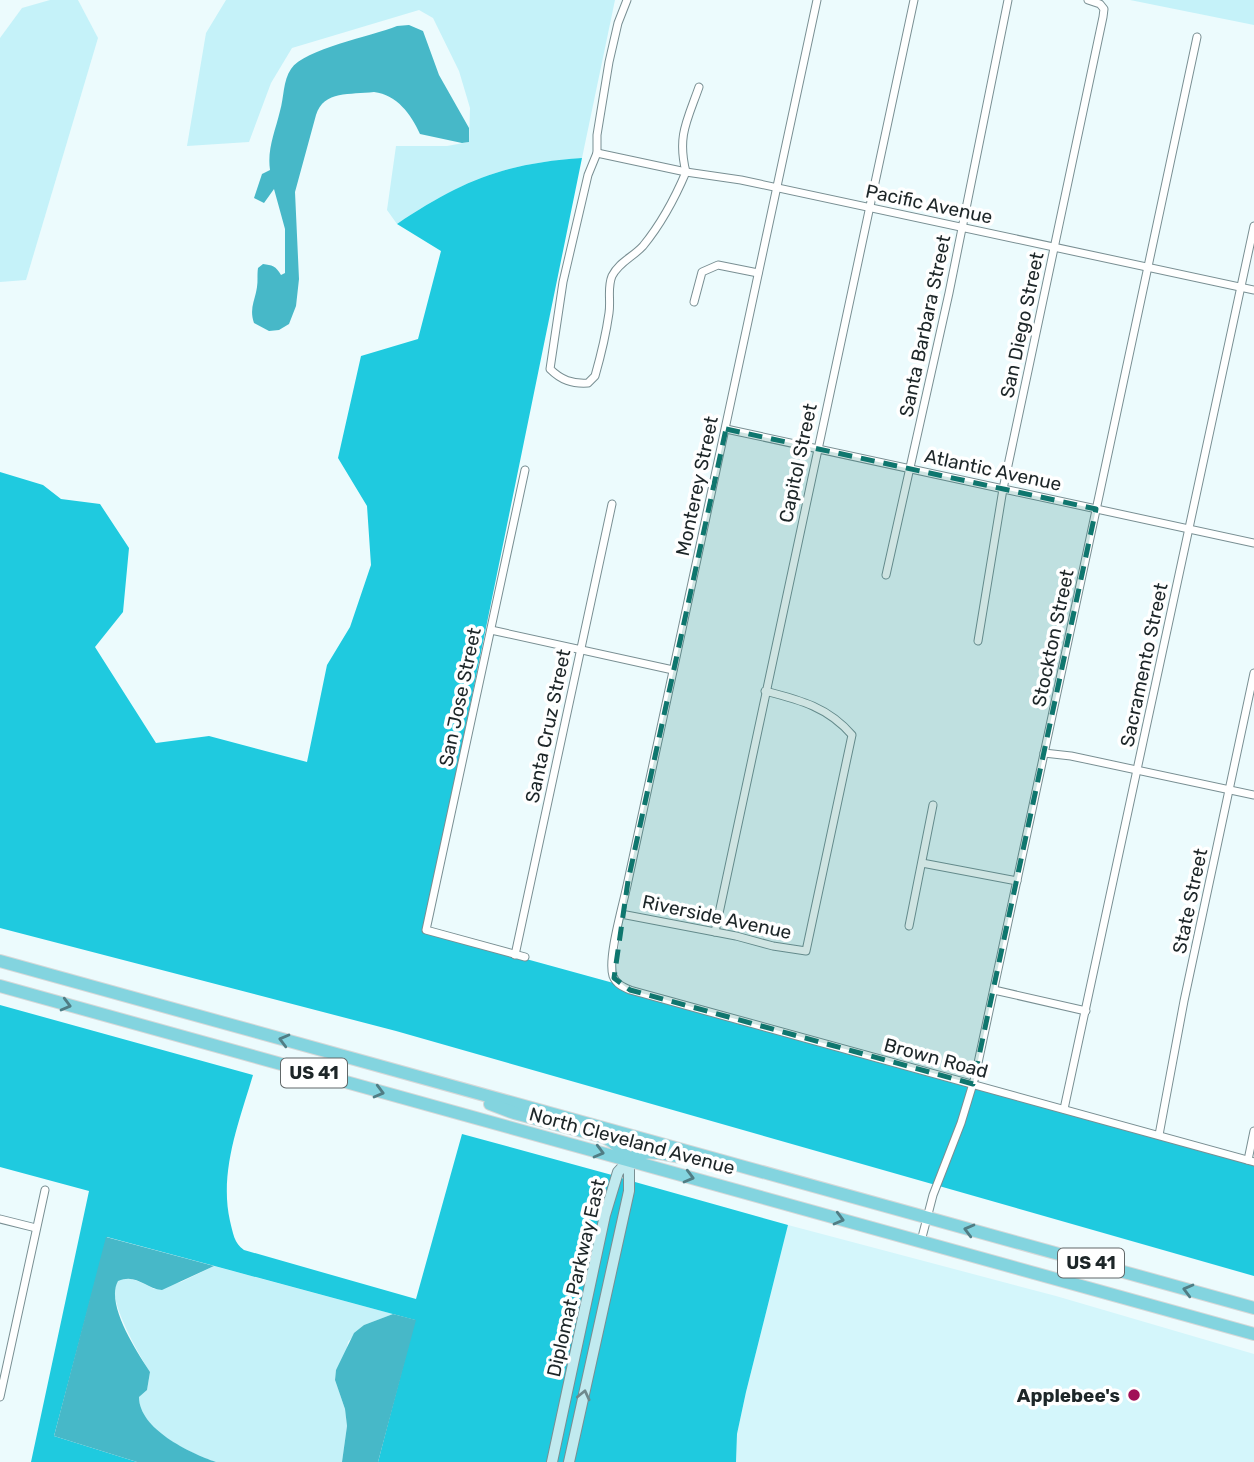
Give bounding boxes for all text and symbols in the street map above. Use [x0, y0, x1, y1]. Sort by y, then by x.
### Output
street label: Pacific Avenue [863, 179, 995, 229]
street label: Santa Barbara Street [894, 232, 956, 419]
street label: San Diego Street [995, 249, 1049, 400]
street label: Capitol Street [774, 401, 822, 525]
street label: Monterey Street [671, 413, 723, 558]
street label: Atlantic Avenue [922, 444, 1064, 496]
street label: Stockton Street [1027, 567, 1079, 709]
street label: Sacramento Street [1115, 580, 1173, 749]
street label: San Jose Street [434, 625, 486, 769]
street label: Santa Cruz Street [520, 646, 576, 805]
street label: State Street [1168, 846, 1213, 956]
street label: Riverside Avenue [640, 890, 794, 944]
one-way arrow [60, 996, 72, 1011]
one-way arrow [278, 1033, 290, 1048]
street label: Brown Road [881, 1033, 991, 1083]
road number: US 41 [281, 1058, 347, 1088]
one-way arrow [373, 1083, 385, 1098]
street label: North Cleveland Avenue [527, 1102, 737, 1180]
one-way arrow [593, 1144, 605, 1158]
one-way arrow [682, 1169, 694, 1183]
street label: Diplomat Parkway East [542, 1176, 610, 1379]
one-way arrow [833, 1210, 845, 1225]
one-way arrow [963, 1223, 975, 1238]
road number: US 41 [1058, 1248, 1124, 1278]
one-way arrow [1182, 1284, 1194, 1298]
place label: Applebee's [1017, 1384, 1120, 1407]
marker: Applebee's [1126, 1387, 1142, 1403]
one-way arrow [576, 1389, 590, 1401]

